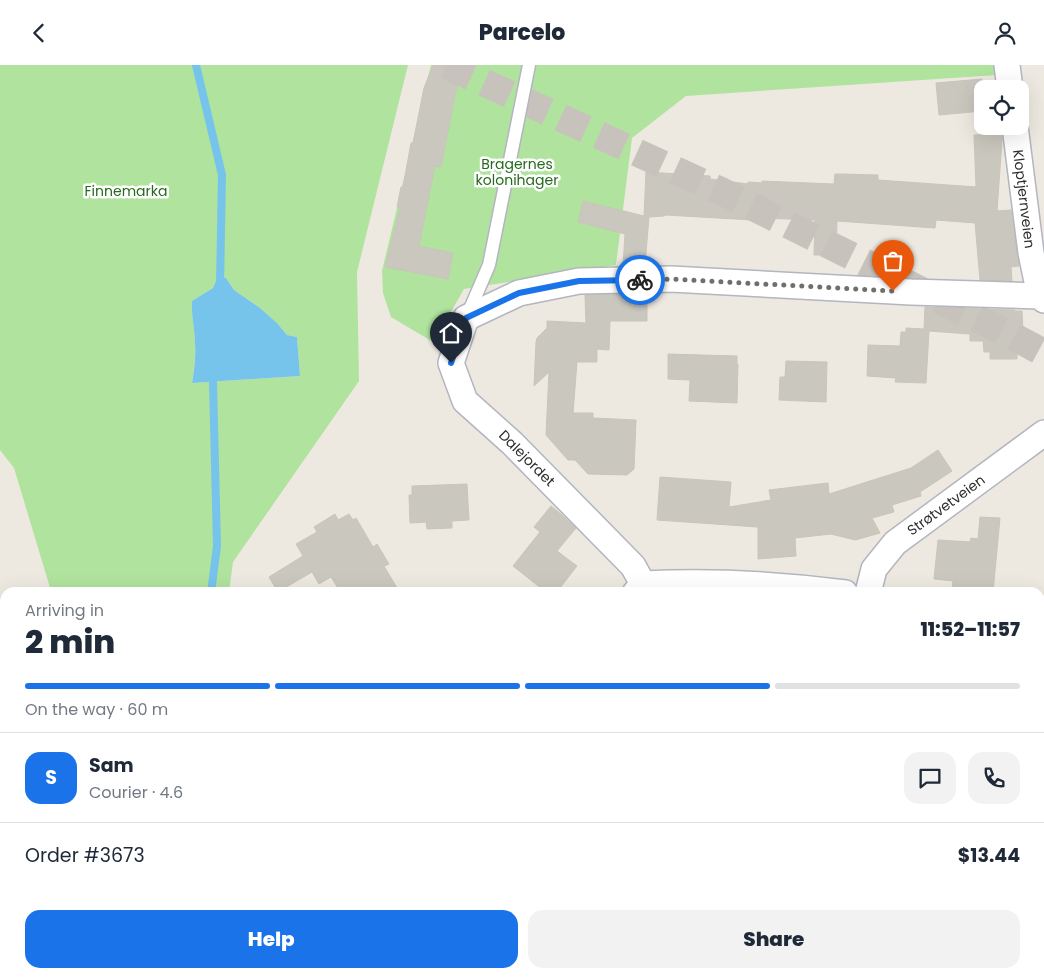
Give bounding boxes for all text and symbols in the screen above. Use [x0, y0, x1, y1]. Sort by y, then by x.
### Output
text: Parcelo [479, 17, 565, 48]
icon: back [25, 19, 53, 47]
icon: person [991, 19, 1019, 47]
map controls [974, 80, 1029, 135]
button: locate [974, 80, 1029, 135]
street label: Kloptjernveien [1008, 148, 1040, 250]
park label: Bragernes kolonihager [476, 154, 558, 190]
park label: Finnemarka [85, 181, 167, 201]
pin [872, 240, 914, 291]
icon: bag [879, 247, 907, 275]
courier [615, 255, 665, 305]
icon: bike [626, 266, 654, 294]
pin [430, 312, 472, 363]
icon: home [437, 319, 465, 347]
street label: Dalejordet [494, 425, 560, 491]
street label: Strøtvetveien [903, 470, 989, 540]
text: Arriving in [25, 599, 104, 622]
text: 11:52–11:57 [920, 616, 1020, 643]
text: 2 min [25, 619, 115, 664]
text: On the way · 60 m [25, 698, 168, 721]
text: Sam [89, 752, 134, 779]
button: chat [904, 752, 956, 804]
button: phone [968, 752, 1020, 804]
text: S [45, 764, 57, 791]
text: Courier · 4.6 [89, 781, 183, 804]
text: Order #3673 [25, 842, 145, 869]
text: $13.44 [958, 842, 1020, 869]
button: Help [25, 910, 518, 968]
button: Share [528, 910, 1020, 968]

